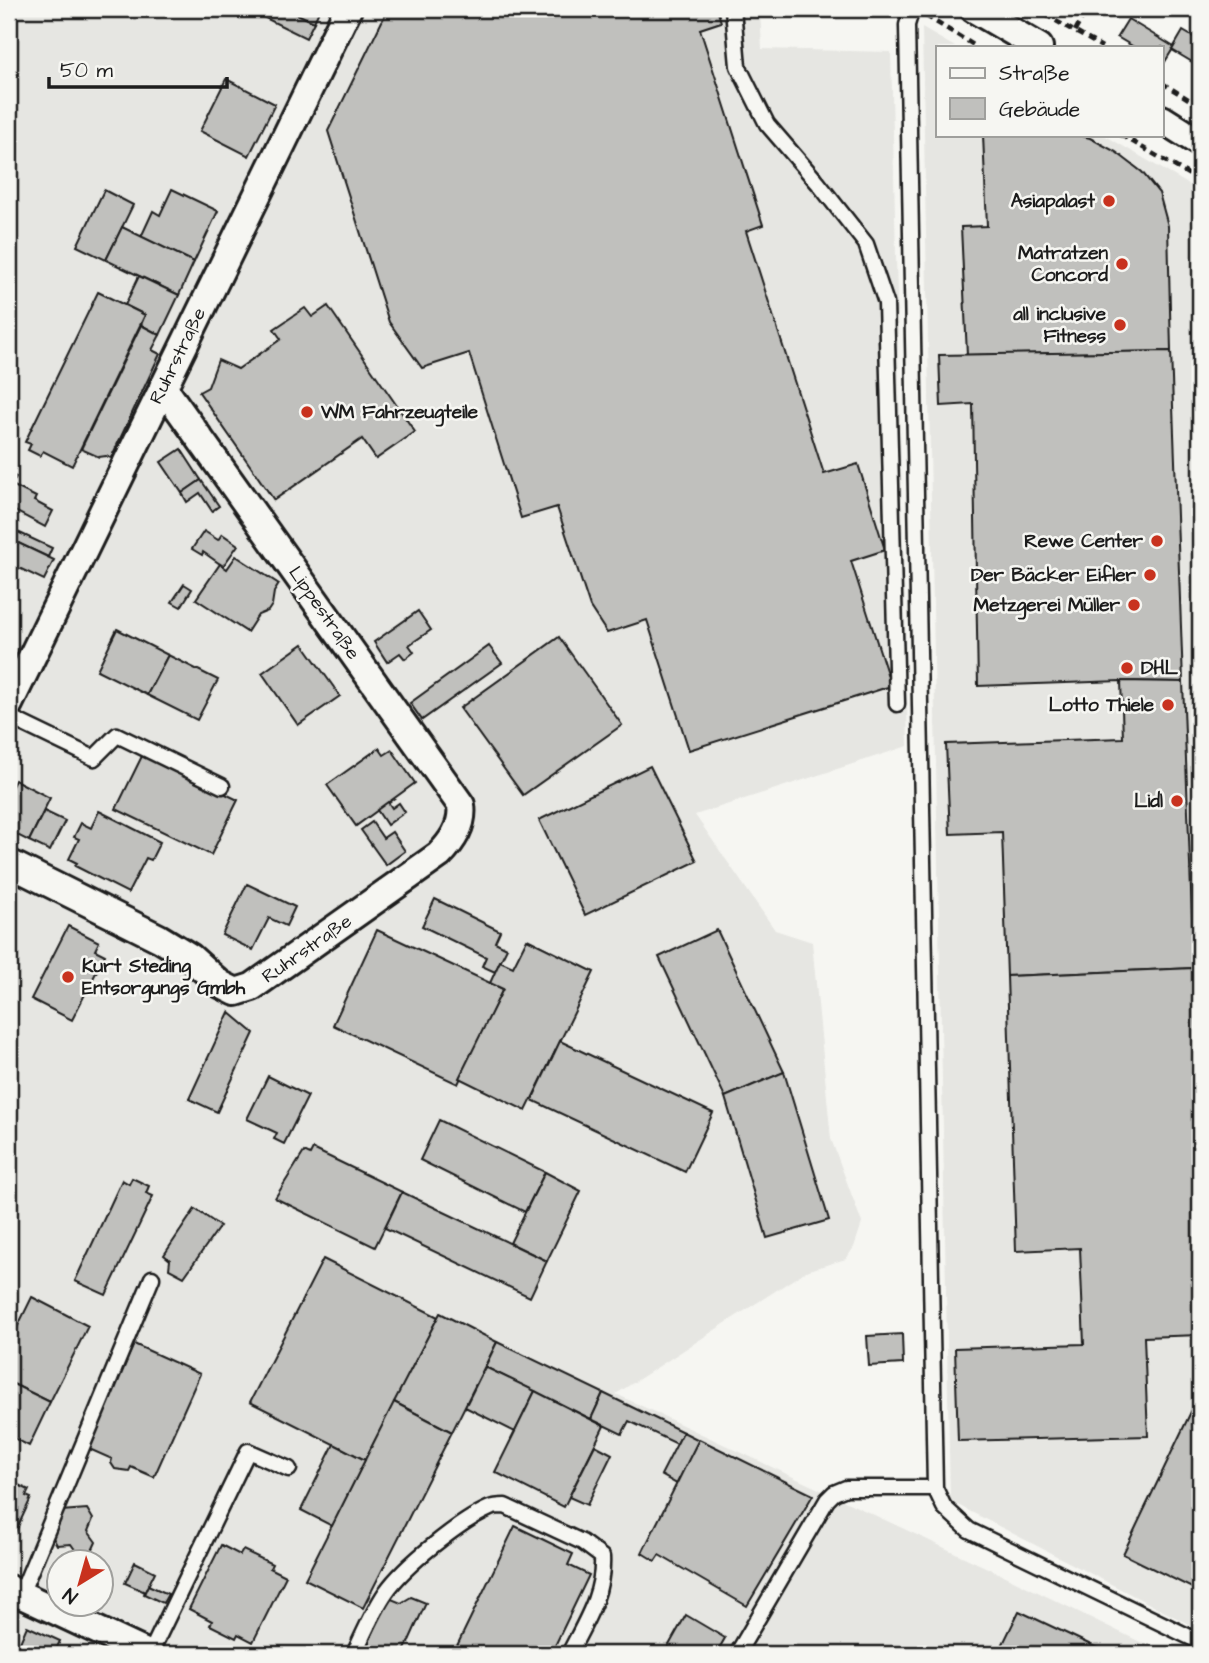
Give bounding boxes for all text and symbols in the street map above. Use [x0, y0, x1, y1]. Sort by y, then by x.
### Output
scale bar [49, 46, 228, 90]
legend [936, 46, 1164, 136]
text: 50 m [60, 56, 114, 85]
text: Straße [999, 59, 1070, 88]
text: Gebäude [999, 95, 1080, 124]
place label: Asiapalast [1011, 188, 1095, 215]
marker: Asiapalast [1101, 193, 1117, 209]
place label: Matratzen Concord [1018, 240, 1108, 289]
marker: Matratzen Concord [1114, 256, 1130, 272]
place label: all inclusive Fitness [1012, 301, 1107, 350]
street label: Ruhrstraße [143, 303, 213, 409]
marker: all inclusive Fitness [1112, 317, 1128, 333]
place label: WM Fahrzeugteile [320, 399, 479, 427]
marker: WM Fahrzeugteile [299, 404, 315, 420]
place label: Rewe Center [1024, 528, 1144, 555]
marker: Rewe Center [1149, 533, 1165, 549]
street label: Lippestraße [282, 561, 366, 665]
place label: Der Bäcker Eifler [971, 562, 1137, 589]
marker: Der Bäcker Eifler [1142, 567, 1158, 583]
place label: Metzgerei Müller [973, 592, 1121, 620]
marker: Metzgerei Müller [1126, 597, 1142, 613]
place label: DHL [1141, 655, 1179, 682]
marker: DHL [1119, 660, 1135, 676]
place label: Lotto Thiele [1049, 692, 1155, 719]
marker: Lotto Thiele [1160, 697, 1176, 713]
place label: Lidl [1134, 788, 1163, 815]
marker: Lidl [1169, 793, 1185, 809]
street label: Ruhrstraße [257, 908, 357, 990]
place label: Kurt Steding Entsorgungs Gmbh [82, 953, 246, 1003]
marker: Kurt Steding Entsorgungs Gmbh [60, 969, 76, 985]
north arrow [46, 1548, 116, 1618]
text: N [58, 1581, 84, 1610]

